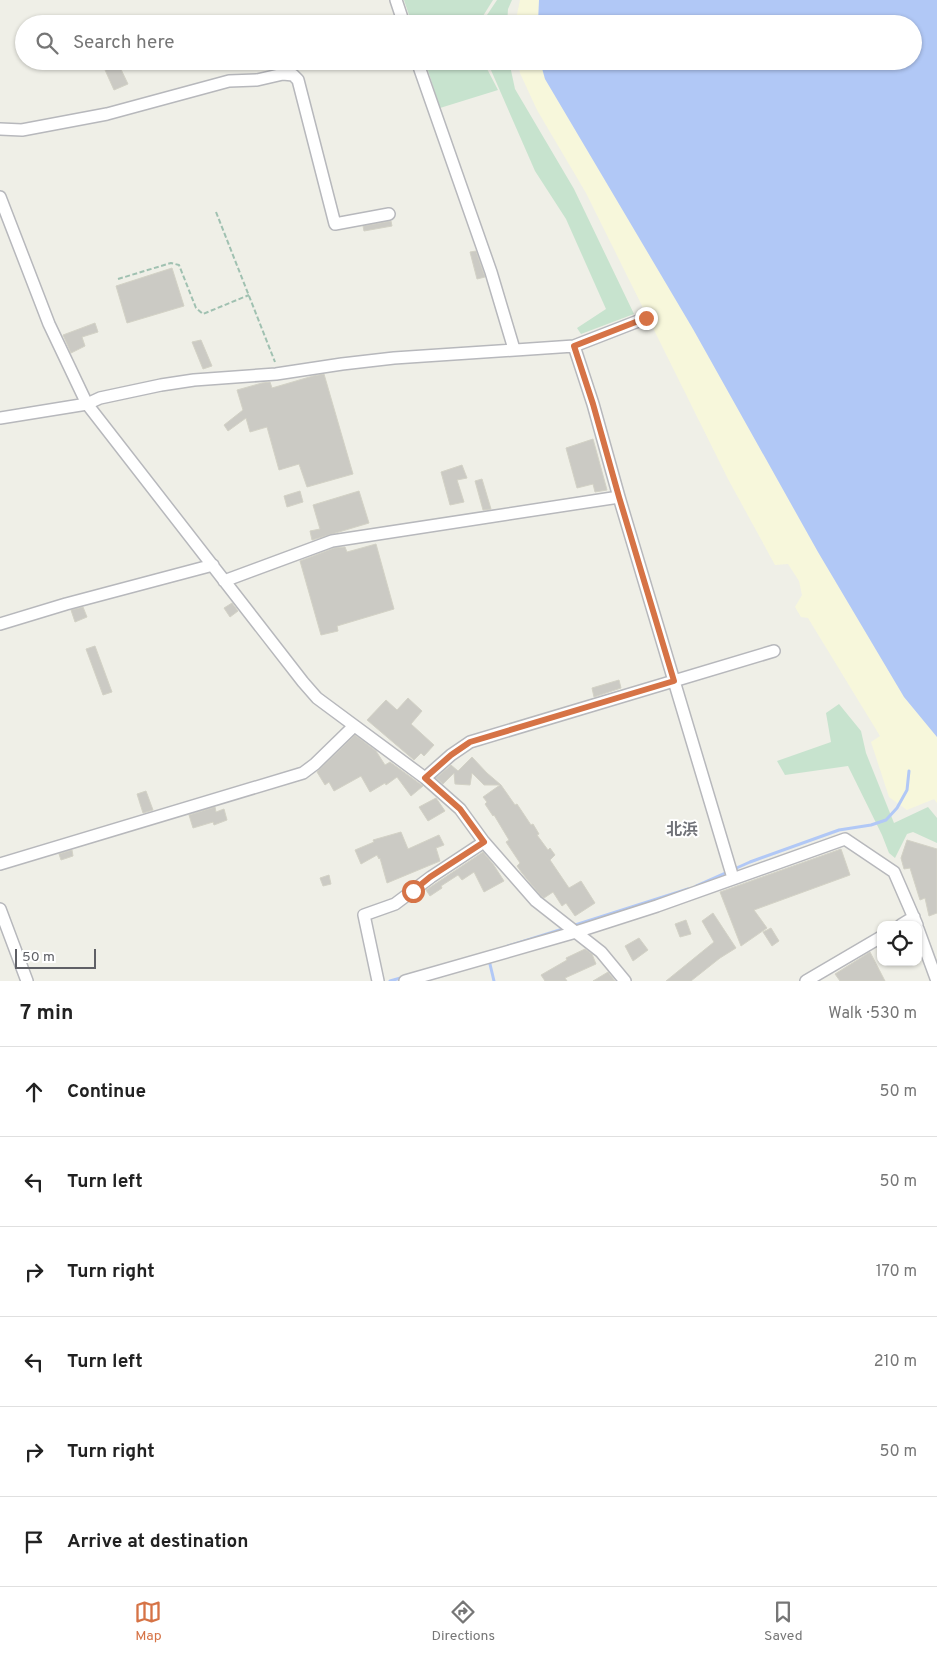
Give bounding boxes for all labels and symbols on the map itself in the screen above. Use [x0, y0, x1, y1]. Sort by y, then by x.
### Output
route end [635, 307, 658, 330]
district label: 北浜 [666, 821, 698, 841]
route start [402, 880, 425, 903]
scale bar [15, 946, 96, 969]

